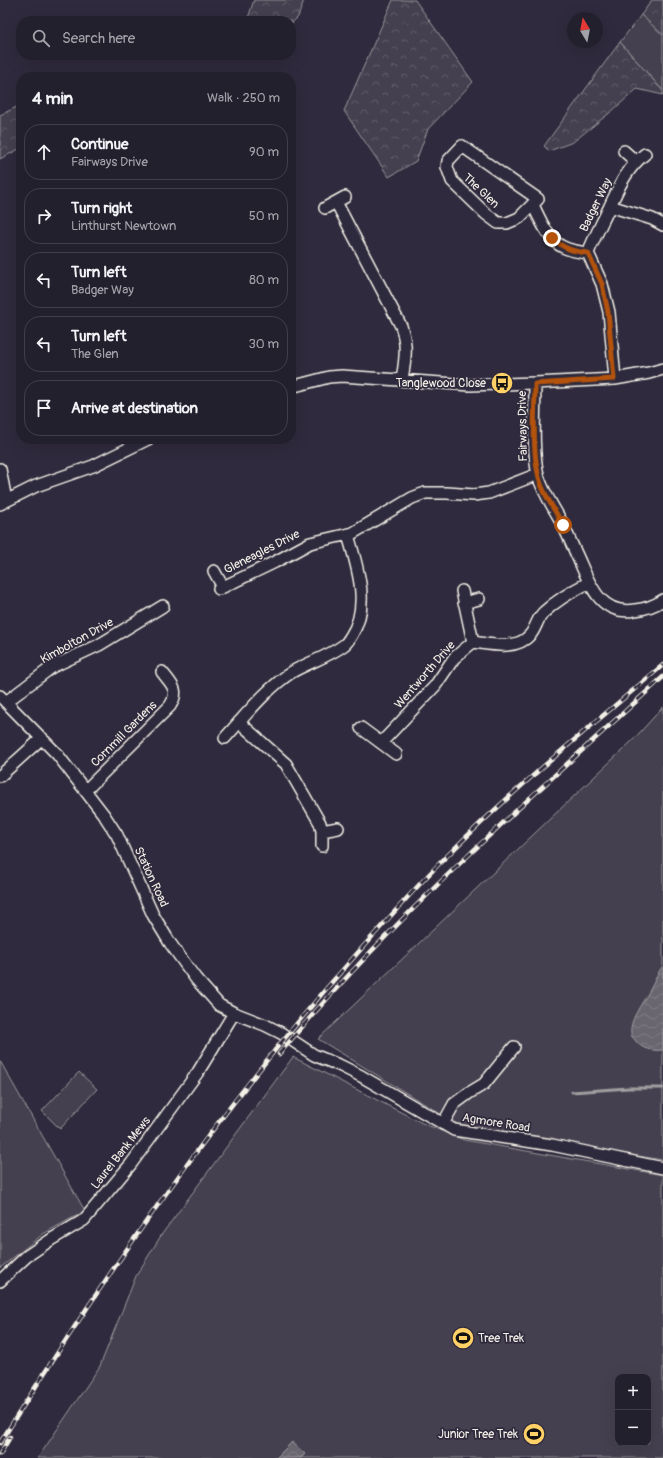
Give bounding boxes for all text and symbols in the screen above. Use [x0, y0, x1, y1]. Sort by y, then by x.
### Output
north arrow [567, 12, 603, 48]
search box [16, 16, 296, 60]
icon: search [30, 27, 52, 49]
text: Search here [62, 29, 135, 48]
text: 4 min [32, 88, 73, 109]
text: Walk · 250 m [207, 90, 280, 106]
text: Continue [71, 135, 129, 154]
icon: ahead [33, 141, 55, 163]
text: 90 m [249, 144, 279, 160]
text: Fairways Drive [71, 154, 148, 170]
street label: The Glen [460, 171, 502, 212]
street label: Badger Way [577, 176, 615, 234]
text: Turn right [71, 199, 132, 218]
icon: right [33, 205, 55, 227]
text: 50 m [249, 208, 279, 224]
text: Linthurst Newtown [71, 218, 176, 234]
route end [543, 229, 561, 247]
text: Turn left [71, 263, 127, 282]
icon: left [33, 269, 55, 291]
text: 80 m [249, 272, 279, 288]
text: Badger Way [71, 282, 134, 298]
text: Turn left [71, 327, 127, 346]
icon: left [33, 333, 55, 355]
text: 30 m [249, 336, 279, 352]
text: The Glen [71, 346, 119, 362]
bus stop icon: Tanglewood Close [489, 370, 515, 396]
place label: Tanglewood Close [396, 376, 486, 391]
street label: Fairways Drive [515, 390, 531, 462]
icon: arrive [33, 397, 55, 419]
text: Arrive at destination [71, 399, 198, 418]
route start [554, 516, 572, 534]
street label: Gleneagles Drive [222, 526, 302, 578]
street label: Kimbolton Drive [38, 615, 116, 667]
street label: Wentworth Drive [391, 638, 459, 712]
street label: Cornmill Gardens [88, 697, 161, 770]
street label: Station Road [131, 845, 171, 910]
street label: Agmore Road [461, 1110, 531, 1136]
street label: Laurel Bank Mews [88, 1113, 154, 1192]
sports icon: Tree Trek [450, 1325, 476, 1351]
place label: Tree Trek [478, 1331, 524, 1346]
map controls [615, 1374, 651, 1446]
button: + [615, 1374, 651, 1410]
button: − [615, 1410, 651, 1446]
sports icon: Junior Tree Trek [521, 1421, 547, 1447]
place label: Junior Tree Trek [438, 1427, 518, 1442]

